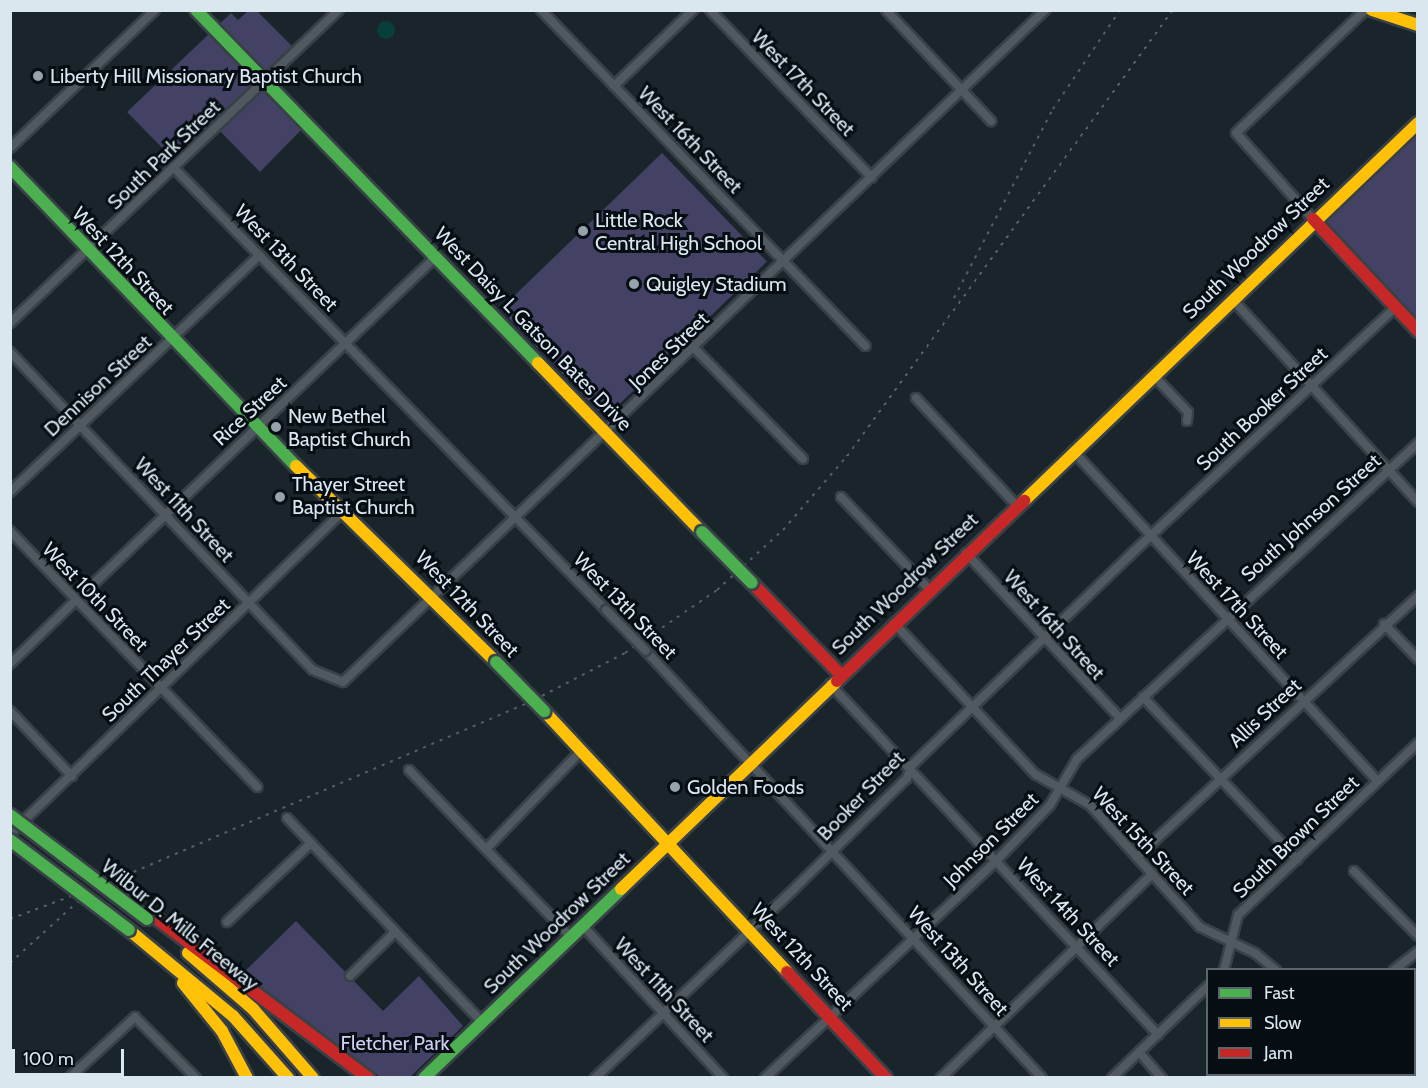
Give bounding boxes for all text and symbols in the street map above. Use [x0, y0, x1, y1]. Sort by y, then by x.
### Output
street label: West 17th Street [746, 25, 860, 141]
place label: Liberty Hill Missionary Baptist Church [50, 64, 362, 88]
marker: Liberty Hill Missionary Baptist Church [31, 69, 45, 83]
street label: West 16th Street [633, 82, 747, 198]
street label: South Park Street [103, 95, 225, 215]
street label: South Woodrow Street [1178, 172, 1334, 324]
street label: West 13th Street [229, 200, 343, 316]
street label: West 12th Street [67, 202, 179, 320]
place label: Little Rock Central High School [595, 208, 762, 255]
street label: West Daisy L Gatson Bates Drive [429, 222, 637, 436]
marker: Little Rock Central High School [576, 224, 590, 238]
place label: Quigley Stadium [646, 272, 786, 296]
marker: Quigley Stadium [627, 277, 641, 291]
street label: Jones Street [624, 307, 714, 395]
street label: Dennison Street [39, 330, 157, 442]
street label: South Booker Street [1192, 342, 1332, 476]
street label: Rice Street [208, 371, 292, 451]
place label: New Bethel Baptist Church [288, 404, 411, 451]
marker: New Bethel Baptist Church [269, 420, 283, 434]
street label: South Johnson Street [1236, 449, 1386, 587]
street label: West 11th Street [129, 453, 239, 567]
place label: Thayer Street Baptist Church [292, 473, 415, 520]
marker: Thayer Street Baptist Church [273, 490, 287, 504]
street label: South Woodrow Street [827, 508, 983, 660]
street label: West 10th Street [37, 538, 153, 656]
street label: West 12th Street [410, 546, 524, 662]
street label: West 17th Street [1181, 546, 1293, 664]
street label: West 13th Street [568, 548, 682, 664]
street label: West 16th Street [998, 565, 1110, 685]
street label: South Thayer Street [97, 593, 235, 727]
street label: Allis Street [1224, 674, 1306, 752]
street label: Booker Street [812, 746, 910, 846]
street label: South Brown Street [1228, 771, 1364, 903]
place label: Golden Foods [687, 775, 804, 799]
marker: Golden Foods [668, 780, 682, 794]
street label: West 15th Street [1087, 782, 1199, 900]
street label: Johnson Street [939, 788, 1043, 892]
street label: South Woodrow Street [479, 847, 635, 999]
street label: West 14th Street [1012, 853, 1124, 971]
street label: Wilbur D. Mills Freeway [97, 854, 263, 996]
street label: West 12th Street [746, 898, 858, 1016]
street label: West 13th Street [903, 901, 1013, 1021]
street label: West 11th Street [609, 933, 719, 1047]
legend [1206, 968, 1416, 1076]
text: Fast [1264, 982, 1295, 1004]
text: Slow [1264, 1012, 1301, 1034]
park label: Fletcher Park [341, 1031, 449, 1055]
scale bar [15, 1037, 128, 1075]
text: Jam [1264, 1042, 1293, 1064]
text: 100 m [23, 1048, 74, 1070]

